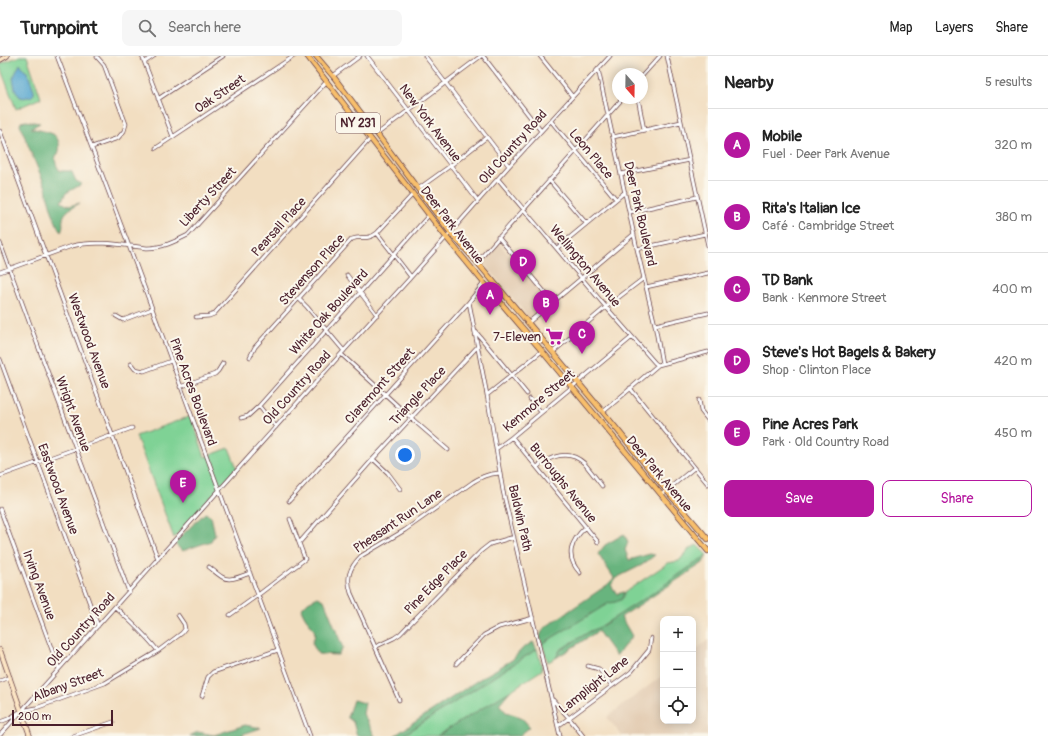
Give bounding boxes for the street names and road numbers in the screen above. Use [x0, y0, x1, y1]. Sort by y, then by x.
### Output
street label: Oak Street [192, 71, 249, 117]
street label: New York Avenue [396, 81, 465, 165]
street label: Old Country Road [475, 107, 551, 187]
road number: NY 231 [336, 113, 380, 133]
street label: Leon Place [566, 126, 617, 183]
street label: Deer Park Boulevard [620, 160, 660, 268]
street label: Liberty Street [176, 163, 240, 230]
street label: Deer Park Avenue [417, 183, 488, 267]
street label: Pearsall Place [248, 194, 310, 260]
street label: Wellington Avenue [546, 222, 624, 311]
street label: Stevenson Place [276, 231, 349, 309]
street label: White Oak Boulevard [286, 266, 372, 358]
street label: Westwood Avenue [64, 291, 114, 391]
street label: Pine Acres Boulevard [166, 336, 220, 448]
street label: Claremont Street [342, 344, 419, 427]
street label: Old Country Road [259, 348, 335, 428]
street label: Triangle Place [387, 363, 450, 429]
street label: Kenmore Street [500, 366, 579, 436]
street label: Wright Avenue [52, 374, 94, 454]
street label: Deer Park Avenue [623, 433, 696, 516]
street label: Burroughs Avenue [526, 440, 600, 526]
street label: Eastwood Avenue [34, 441, 82, 537]
street label: Baldwin Path [505, 483, 535, 553]
street label: Pheasant Run Lane [351, 485, 446, 557]
street label: Pine Edge Place [401, 546, 471, 618]
street label: Irving Avenue [19, 548, 59, 623]
street label: Old Country Road [43, 590, 119, 670]
street label: Lamplight Lane [556, 652, 633, 717]
street label: Albany Street [30, 665, 106, 705]

